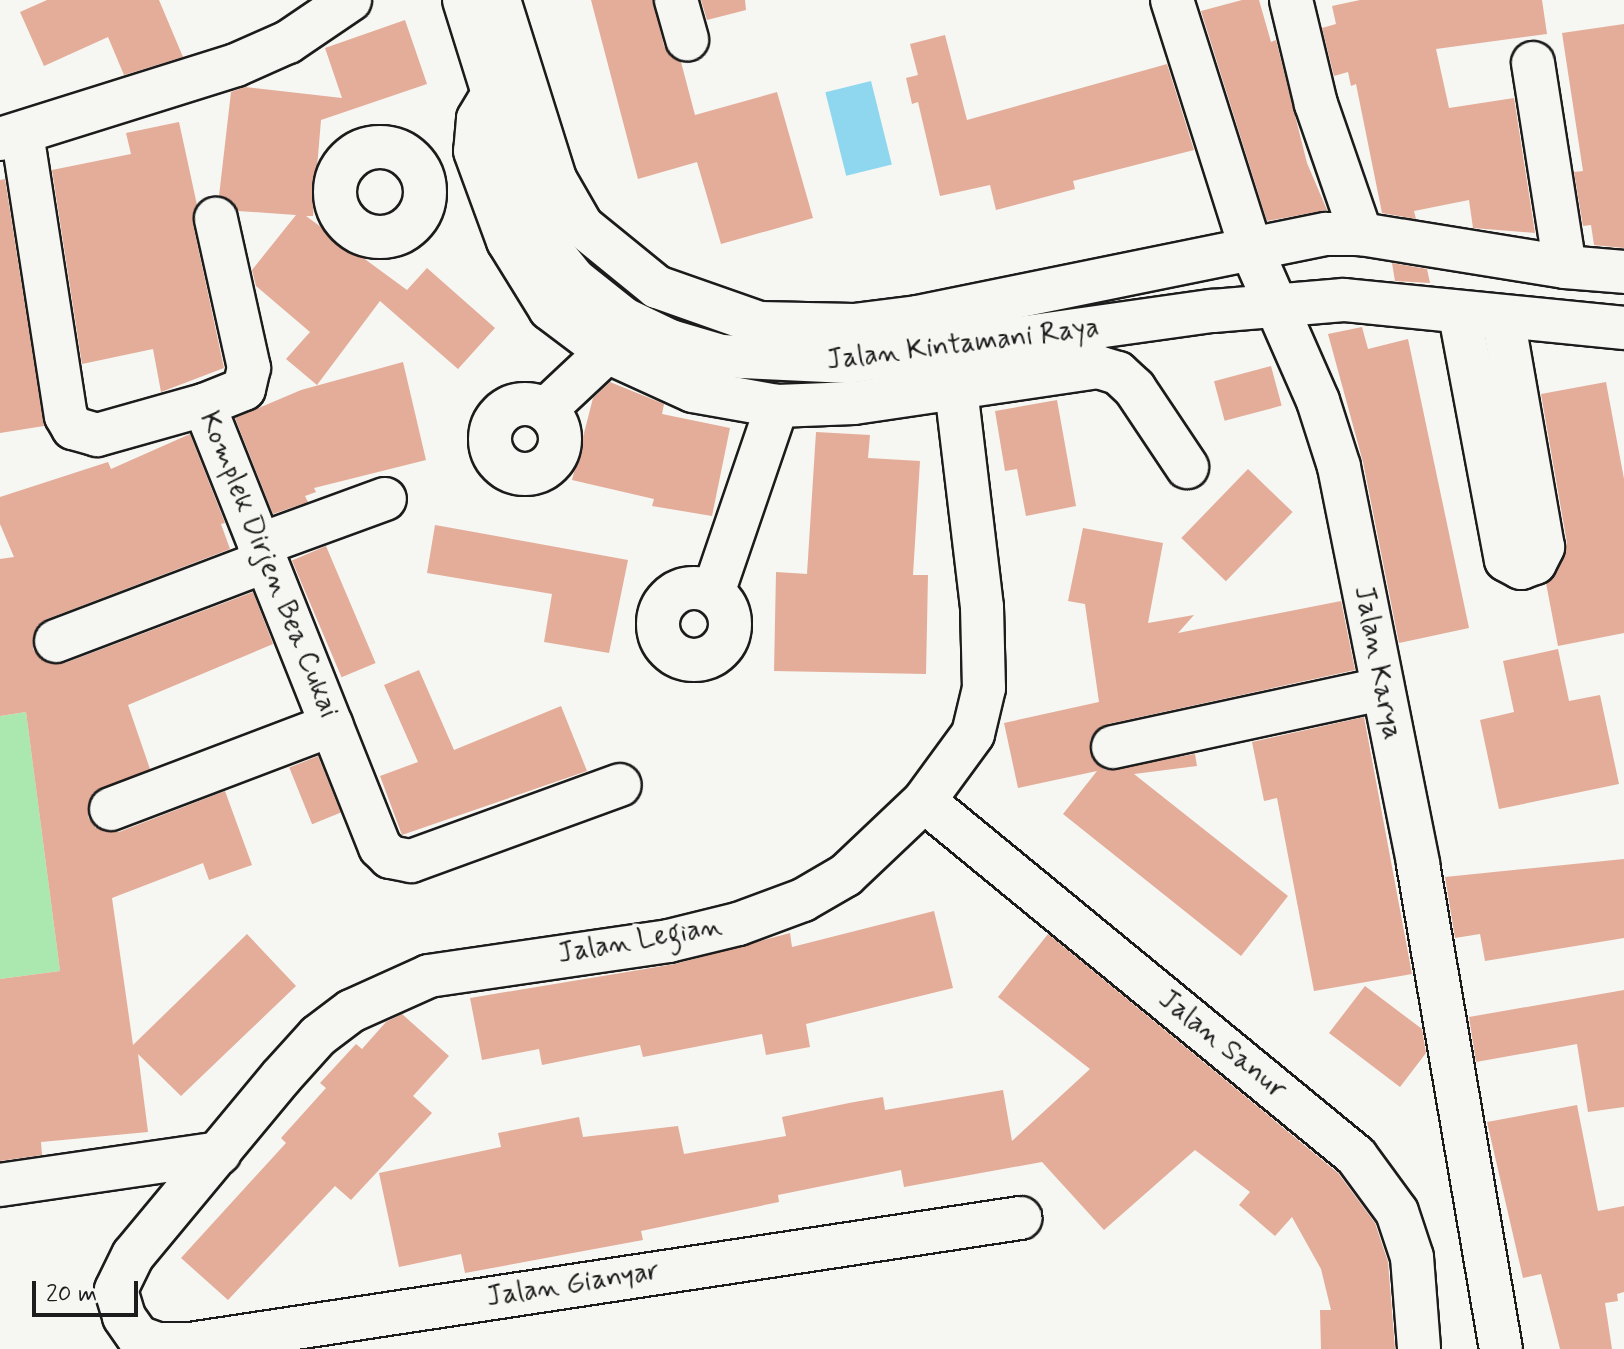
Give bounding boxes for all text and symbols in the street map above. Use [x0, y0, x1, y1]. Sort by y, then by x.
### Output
street label: Jalan Kintamani Raya [824, 312, 1102, 378]
street label: Komplek Dirjen Bea Cukai [194, 414, 342, 716]
street label: Jalan Karya [1346, 585, 1408, 741]
street label: Jalan Legian [553, 910, 727, 972]
street label: Jalan Sanur [1153, 985, 1291, 1105]
street label: Jalan Gianyar [484, 1255, 662, 1315]
scale bar [36, 1265, 142, 1315]
text: 20 m [46, 1279, 97, 1310]

